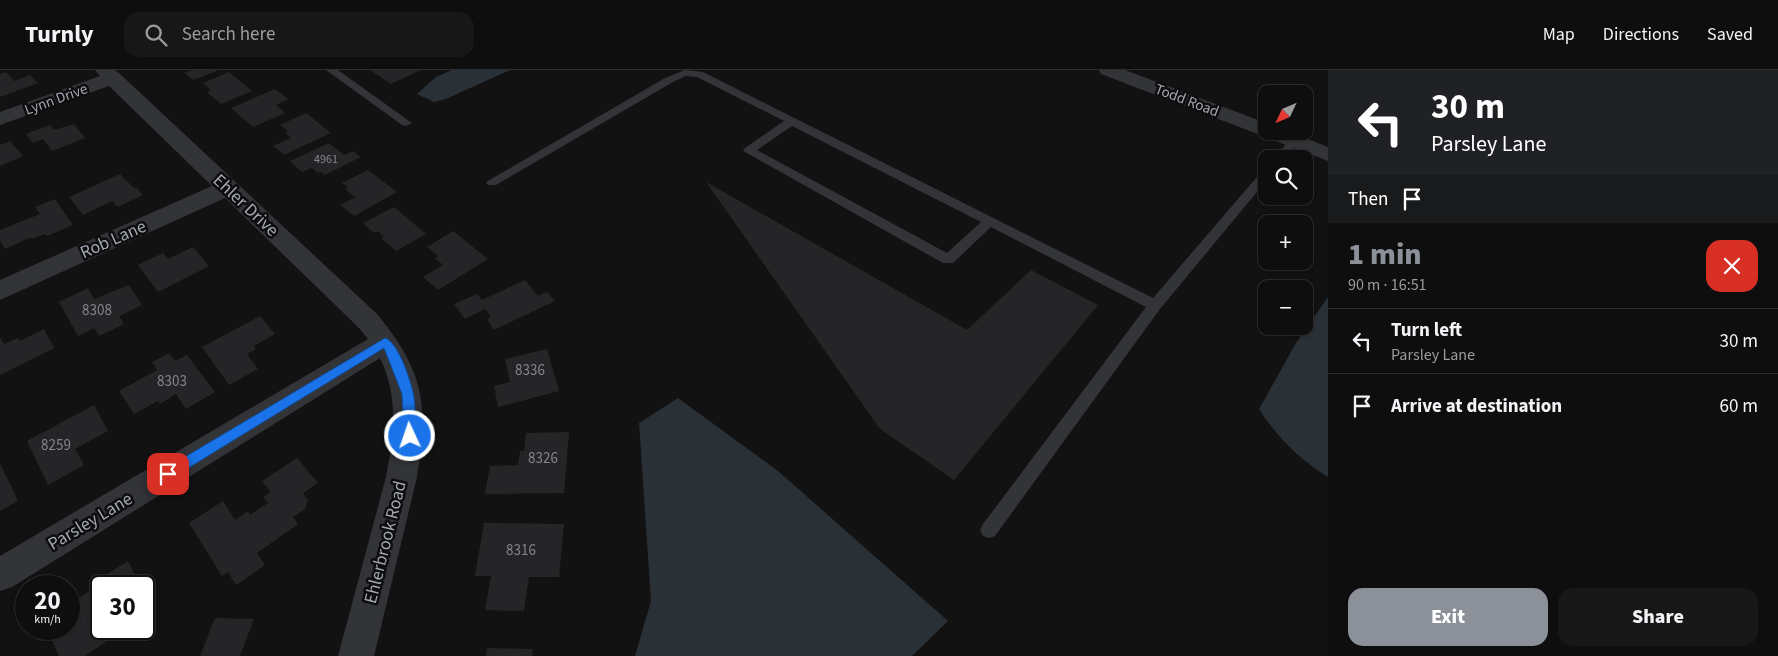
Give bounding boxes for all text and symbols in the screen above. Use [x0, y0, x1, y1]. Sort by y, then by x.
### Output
search box [124, 12, 474, 57]
text: Turnly [25, 17, 94, 52]
icon: search [142, 21, 170, 49]
text: Search here [182, 21, 275, 48]
text: Map [1543, 22, 1575, 47]
text: Directions [1603, 22, 1679, 47]
text: Saved [1707, 22, 1753, 47]
street label: Lynn Drive [22, 78, 91, 121]
street label: Todd Road [1152, 79, 1222, 122]
text: 30 m [1431, 82, 1505, 132]
north arrow [1258, 85, 1312, 140]
map controls [1258, 85, 1313, 335]
icon: left [1348, 90, 1413, 155]
text: Parsley Lane [1431, 128, 1546, 160]
button: search [1258, 150, 1313, 205]
house number: 4961 [314, 151, 338, 168]
street label: Ehler Drive [207, 168, 284, 242]
icon: arrive [1398, 185, 1426, 213]
text: Then [1348, 186, 1388, 213]
street label: Rob Lane [76, 214, 150, 265]
button: + [1258, 215, 1313, 270]
text: 1 min [1348, 233, 1422, 276]
button: close [1706, 240, 1758, 292]
text: 90 m · 16:51 [1348, 274, 1427, 296]
button: − [1258, 280, 1313, 335]
house number: 8308 [82, 300, 112, 321]
text: Turn left [1391, 317, 1462, 344]
icon: left [1348, 327, 1376, 355]
text: 30 m [1720, 328, 1758, 355]
text: Parsley Lane [1391, 344, 1475, 366]
house number: 8336 [515, 360, 545, 381]
house number: 8303 [157, 371, 187, 392]
icon: arrive [1348, 392, 1376, 420]
text: Arrive at destination [1391, 393, 1562, 420]
text: 60 m [1720, 393, 1758, 420]
position arrow [383, 409, 435, 461]
house number: 8259 [41, 435, 71, 456]
house number: 8326 [528, 448, 558, 469]
pin [147, 453, 189, 495]
icon: arrive [154, 460, 182, 488]
street label: Ehlerbrook Road [358, 478, 413, 606]
street label: Parsley Lane [43, 486, 137, 556]
house number: 8316 [506, 540, 536, 561]
speed limit sign: 30 [90, 575, 155, 640]
text: 20 [34, 583, 61, 619]
button: Exit [1348, 588, 1548, 646]
button: Share [1558, 588, 1758, 646]
text: km/h [34, 611, 61, 628]

